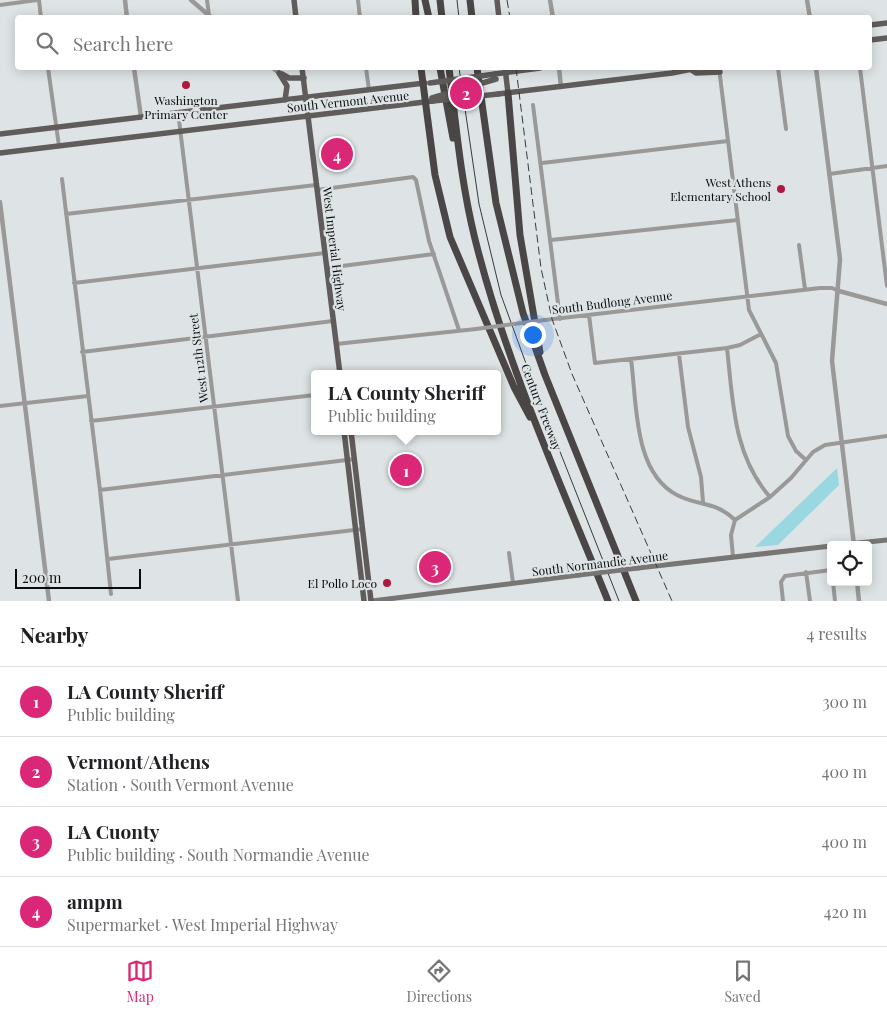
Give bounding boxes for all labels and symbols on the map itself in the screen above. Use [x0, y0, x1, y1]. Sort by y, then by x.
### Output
pin: 2 [450, 74, 482, 112]
marker: Washington Primary Center [180, 79, 192, 91]
street label: South Vermont Avenue [286, 87, 410, 115]
place label: Washington Primary Center [144, 92, 229, 122]
pin: 4 [321, 135, 353, 173]
place label: West Athens Elementary School [670, 174, 772, 204]
marker: West Athens Elementary School [775, 183, 787, 195]
street label: West Imperial Highway [319, 185, 351, 312]
street label: South Budlong Avenue [551, 287, 673, 317]
street label: West 112th Street [185, 312, 212, 404]
your location [520, 322, 546, 348]
street label: Century Freeway [518, 361, 566, 453]
pin: 1 [390, 451, 422, 489]
street label: South Normandie Avenue [531, 547, 669, 579]
pin: 3 [419, 548, 451, 586]
scale bar [15, 566, 141, 589]
place label: El Pollo Loco [308, 575, 377, 591]
marker: El Pollo Loco [381, 577, 393, 589]

